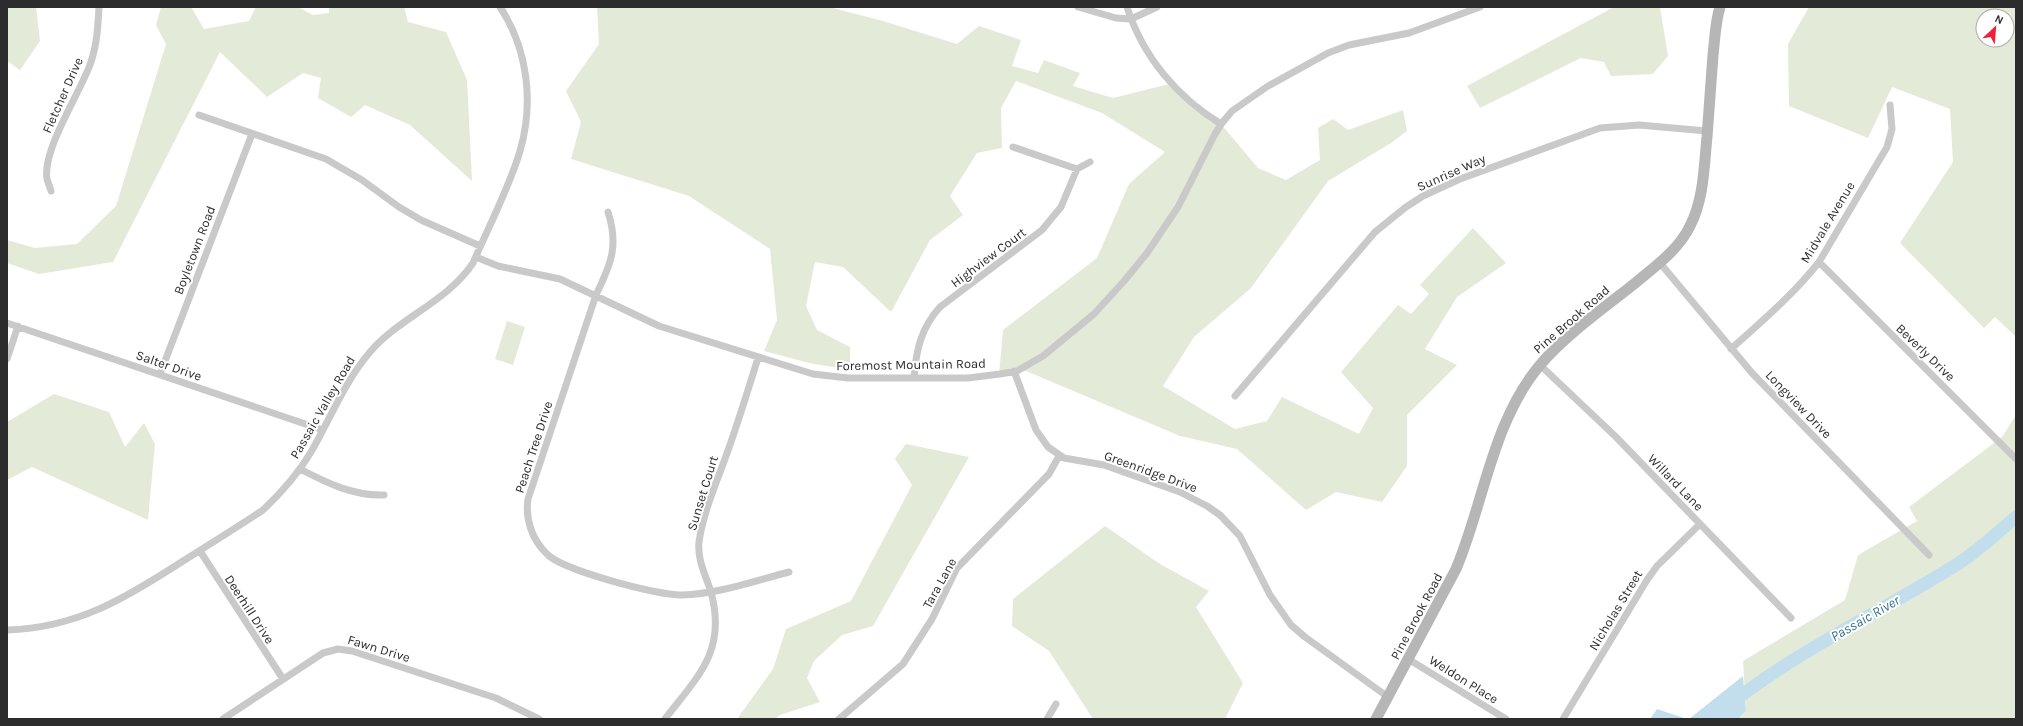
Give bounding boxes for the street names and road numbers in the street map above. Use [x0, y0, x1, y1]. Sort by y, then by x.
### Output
street label: Fletcher Drive [39, 55, 86, 135]
street label: Sunrise Way [1415, 151, 1488, 194]
street label: Midvale Avenue [1797, 178, 1858, 266]
street label: Boyletown Road [171, 204, 218, 297]
street label: Highview Court [948, 224, 1029, 290]
street label: Pine Brook Road [1530, 282, 1612, 357]
street label: Beverly Drive [1893, 321, 1958, 384]
street label: Salter Drive [134, 347, 204, 384]
street label: Passaic Valley Road [287, 353, 358, 461]
street label: Foremost Mountain Road [836, 356, 986, 373]
street label: Longview Drive [1763, 367, 1835, 442]
street label: Peach Tree Drive [512, 399, 555, 495]
street label: Greenridge Drive [1102, 448, 1200, 495]
street label: Willard Lane [1645, 451, 1707, 514]
street label: Sunset Court [684, 454, 721, 532]
street label: Tara Lane [919, 555, 960, 611]
street label: Nicholas Street [1586, 567, 1645, 653]
street label: Pine Brook Road [1387, 570, 1446, 662]
street label: Deerhill Drive [222, 572, 278, 647]
street label: Fawn Drive [346, 632, 412, 665]
street label: Weldon Place [1426, 652, 1501, 707]

